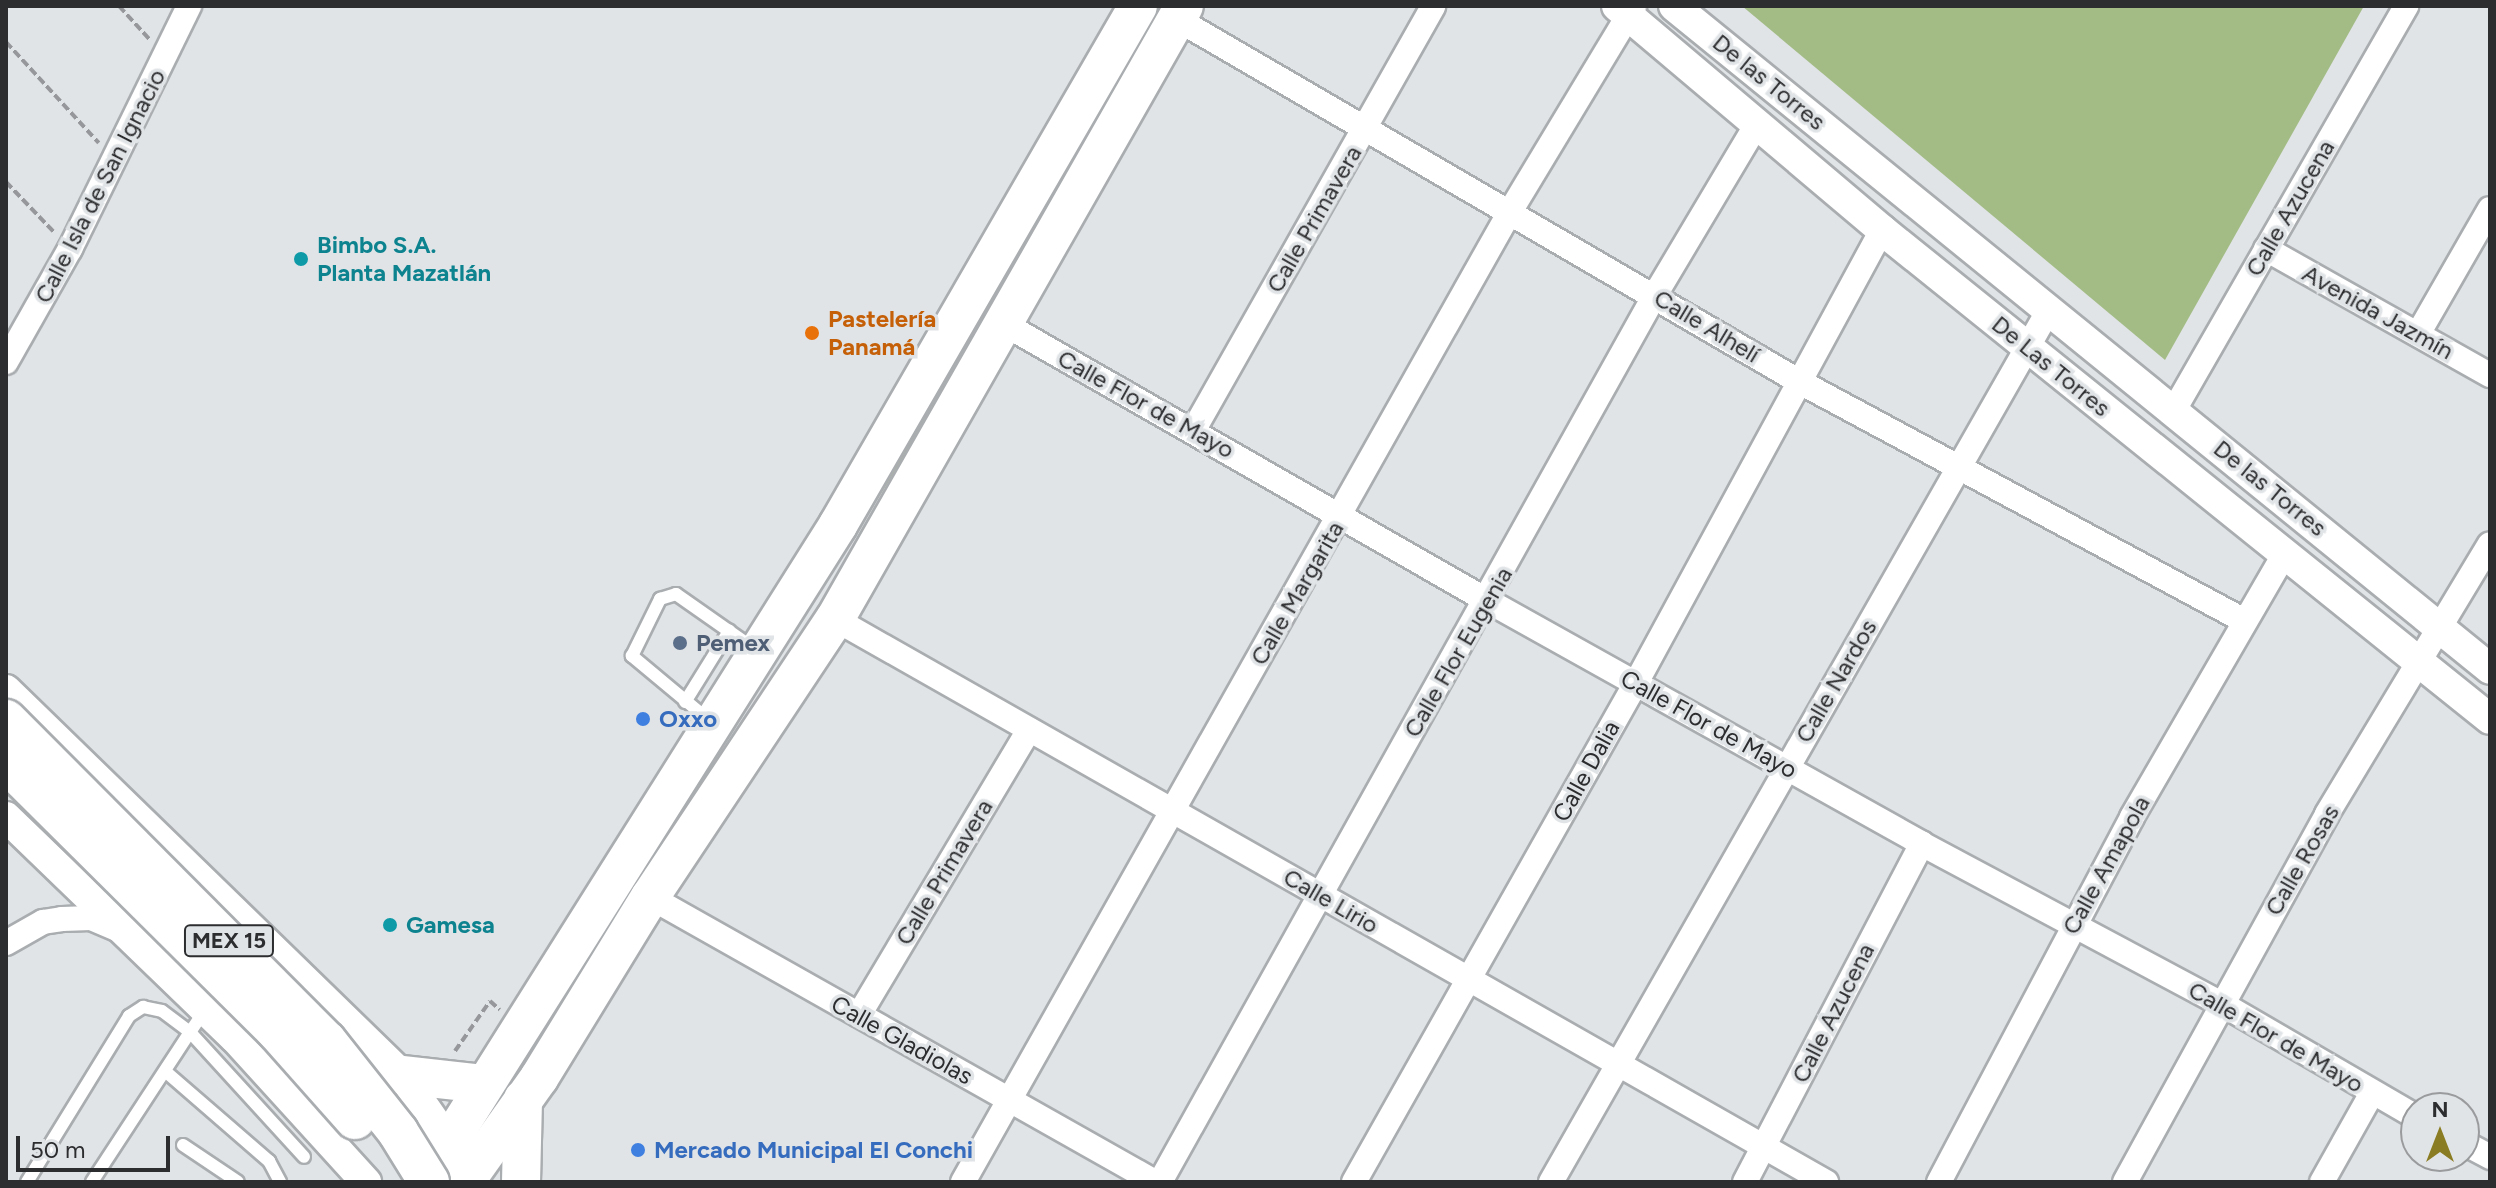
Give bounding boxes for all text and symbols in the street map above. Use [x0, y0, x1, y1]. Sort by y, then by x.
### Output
street label: De las Torres [1707, 28, 1831, 136]
street label: Calle Isla de San Ignacio [29, 64, 171, 308]
street label: Calle Azucena [2239, 135, 2341, 281]
street label: Calle Primavera [1260, 140, 1368, 298]
place label: Bimbo S.A. Planta Mazatlán [317, 231, 491, 287]
marker: Bimbo S.A. Planta Mazatlán [292, 250, 310, 268]
street label: Avenida Jazmín [2297, 259, 2459, 365]
street label: Calle Alhelí [1649, 283, 1765, 369]
place label: Pastelería Panamá [828, 305, 936, 361]
street label: De Las Torres [1986, 310, 2116, 422]
marker: Pastelería Panamá [803, 324, 821, 342]
street label: Calle Flor de Mayo [1053, 344, 1239, 464]
street label: De las Torres [2208, 434, 2332, 542]
street label: Calle Margarita [1244, 516, 1350, 670]
street label: Calle Flor Eugenia [1398, 562, 1518, 742]
street label: Calle Nardos [1789, 614, 1883, 748]
place label: Pemex [696, 629, 770, 657]
marker: Pemex [671, 634, 689, 652]
street label: Calle Flor de Mayo [1616, 664, 1802, 784]
place label: Oxxo [659, 705, 717, 733]
marker: Oxxo [634, 710, 652, 728]
street label: Calle Dalia [1547, 715, 1625, 827]
street label: Calle Amapola [2056, 791, 2156, 939]
street label: Calle Primavera [889, 794, 999, 950]
street label: Calle Rosas [2259, 800, 2345, 920]
street label: Calle Lirio [1278, 862, 1384, 940]
place label: Gamesa [406, 911, 495, 939]
marker: Gamesa [381, 916, 399, 934]
road number: MEX 15 [183, 923, 275, 959]
street label: Calle Azucena [1786, 939, 1880, 1087]
street label: Calle Flor de Mayo [2183, 975, 2369, 1099]
street label: Calle Gladiolas [826, 989, 978, 1091]
north arrow [2400, 1092, 2480, 1172]
text: N [2431, 1096, 2449, 1123]
scale bar [20, 1120, 174, 1170]
text: 50 m [30, 1135, 86, 1164]
place label: Mercado Municipal El Conchi [654, 1136, 973, 1164]
marker: Mercado Municipal El Conchi [629, 1141, 647, 1159]

